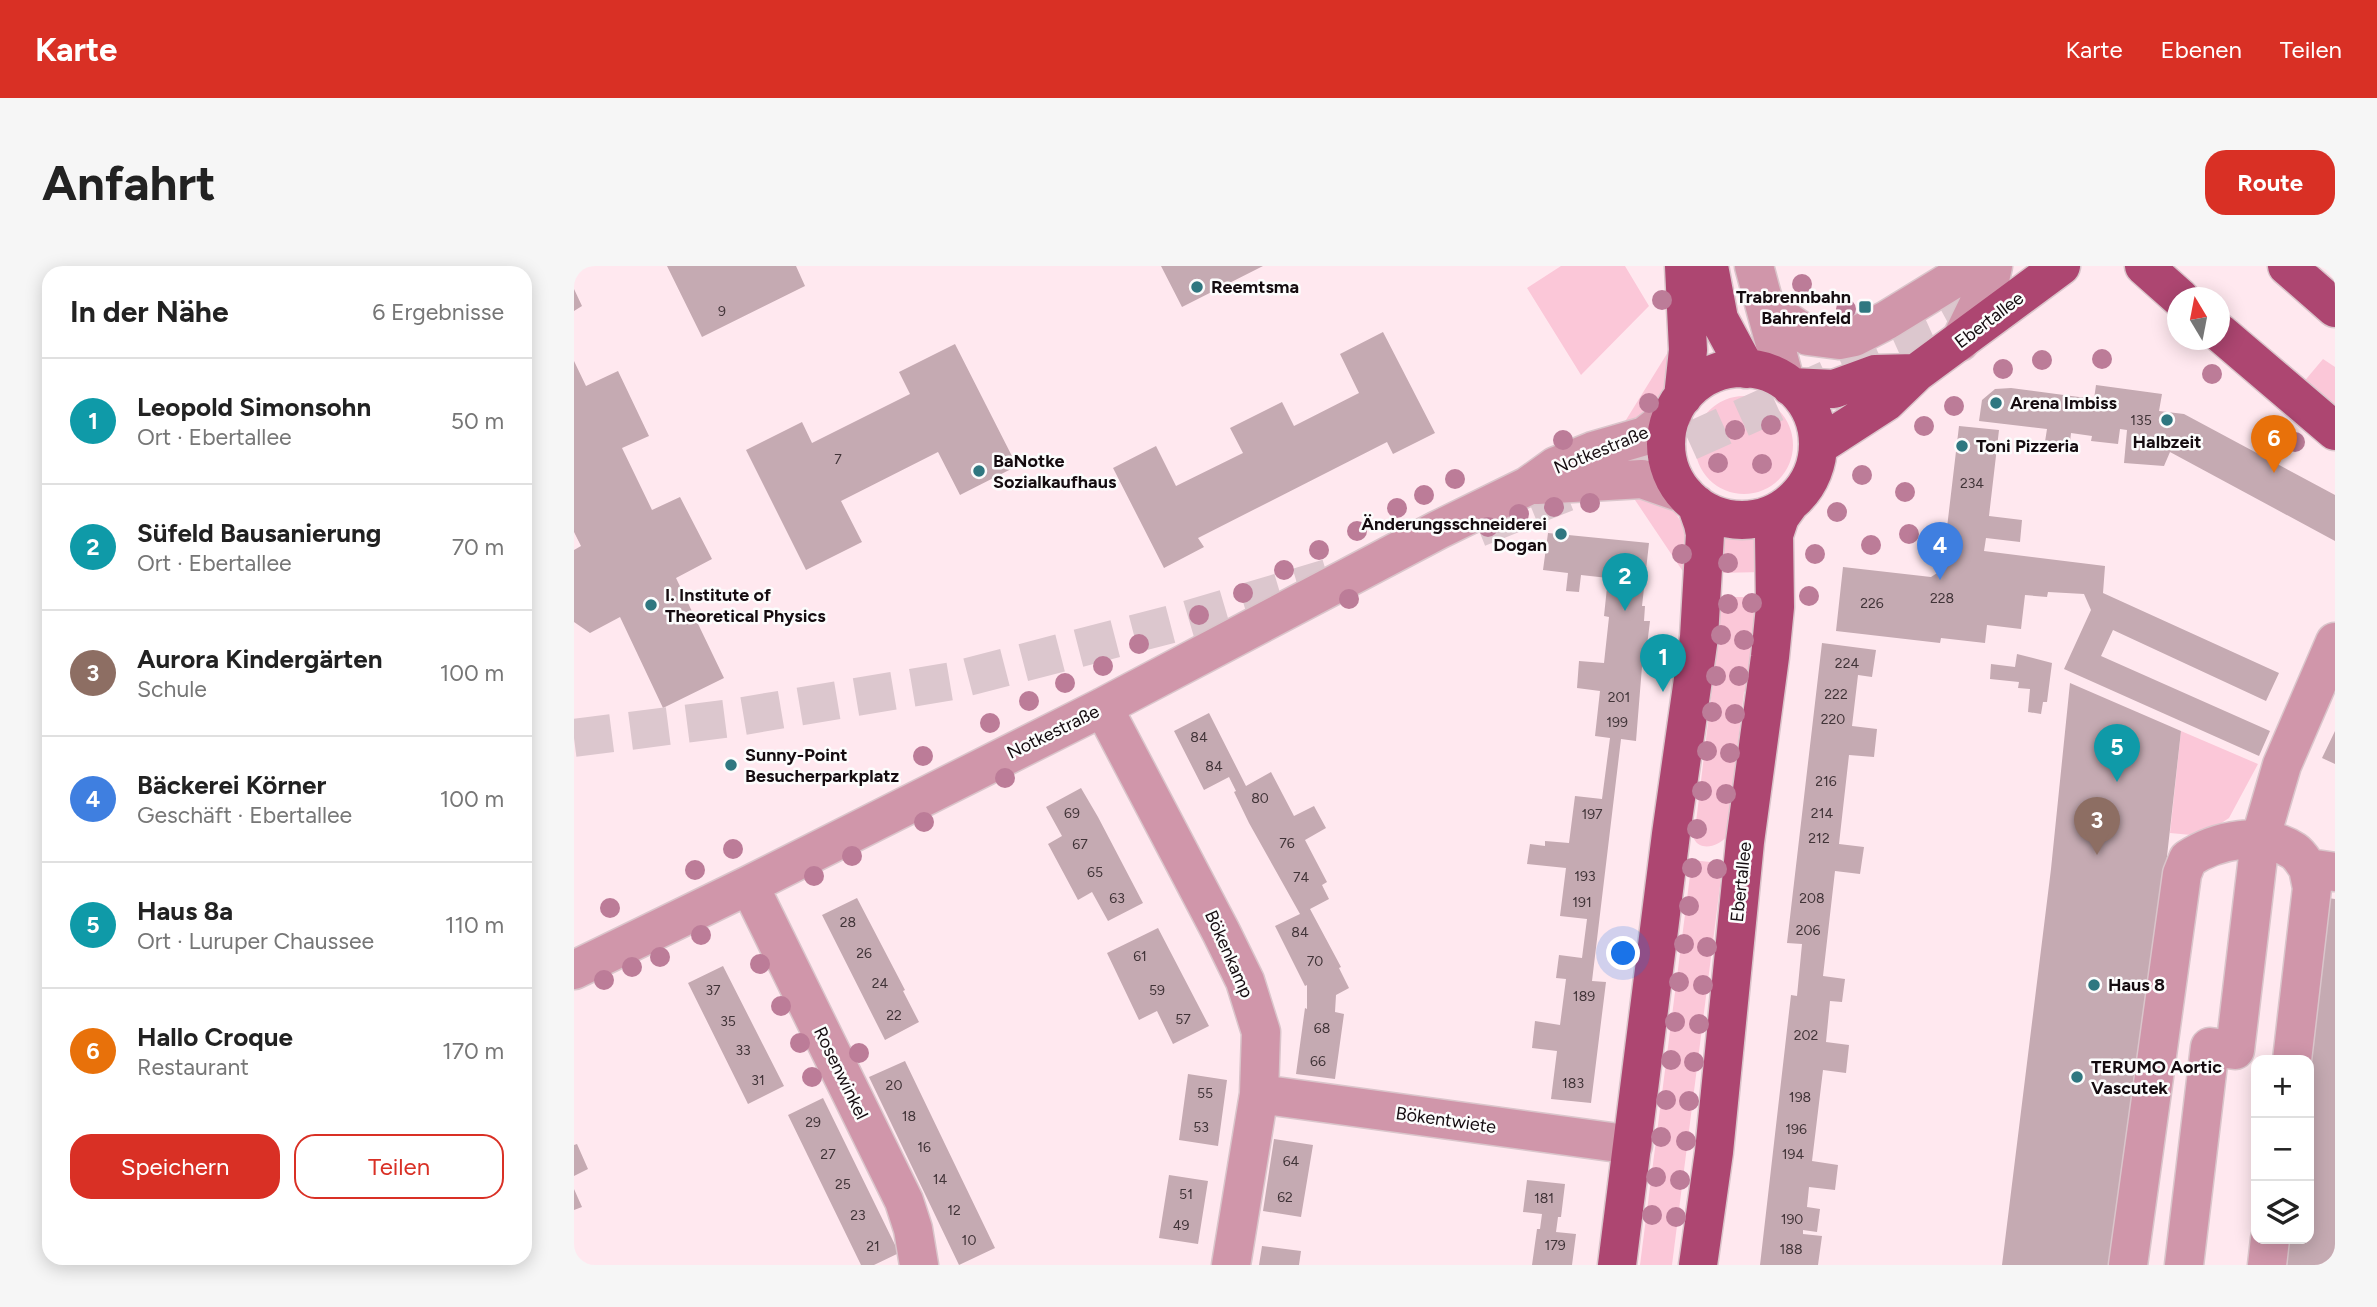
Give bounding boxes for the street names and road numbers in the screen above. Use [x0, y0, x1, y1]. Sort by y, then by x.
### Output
street label: Ebertallee [1950, 287, 2028, 353]
street label: Notkestraße [1551, 421, 1652, 479]
street label: Notkestraße [1003, 700, 1103, 764]
street label: Ebertallee [1726, 841, 1756, 923]
street label: Bökenkamp [1200, 907, 1258, 1001]
street label: Rosenwinkel [809, 1023, 873, 1123]
street label: Bökentwiete [1394, 1102, 1498, 1138]

